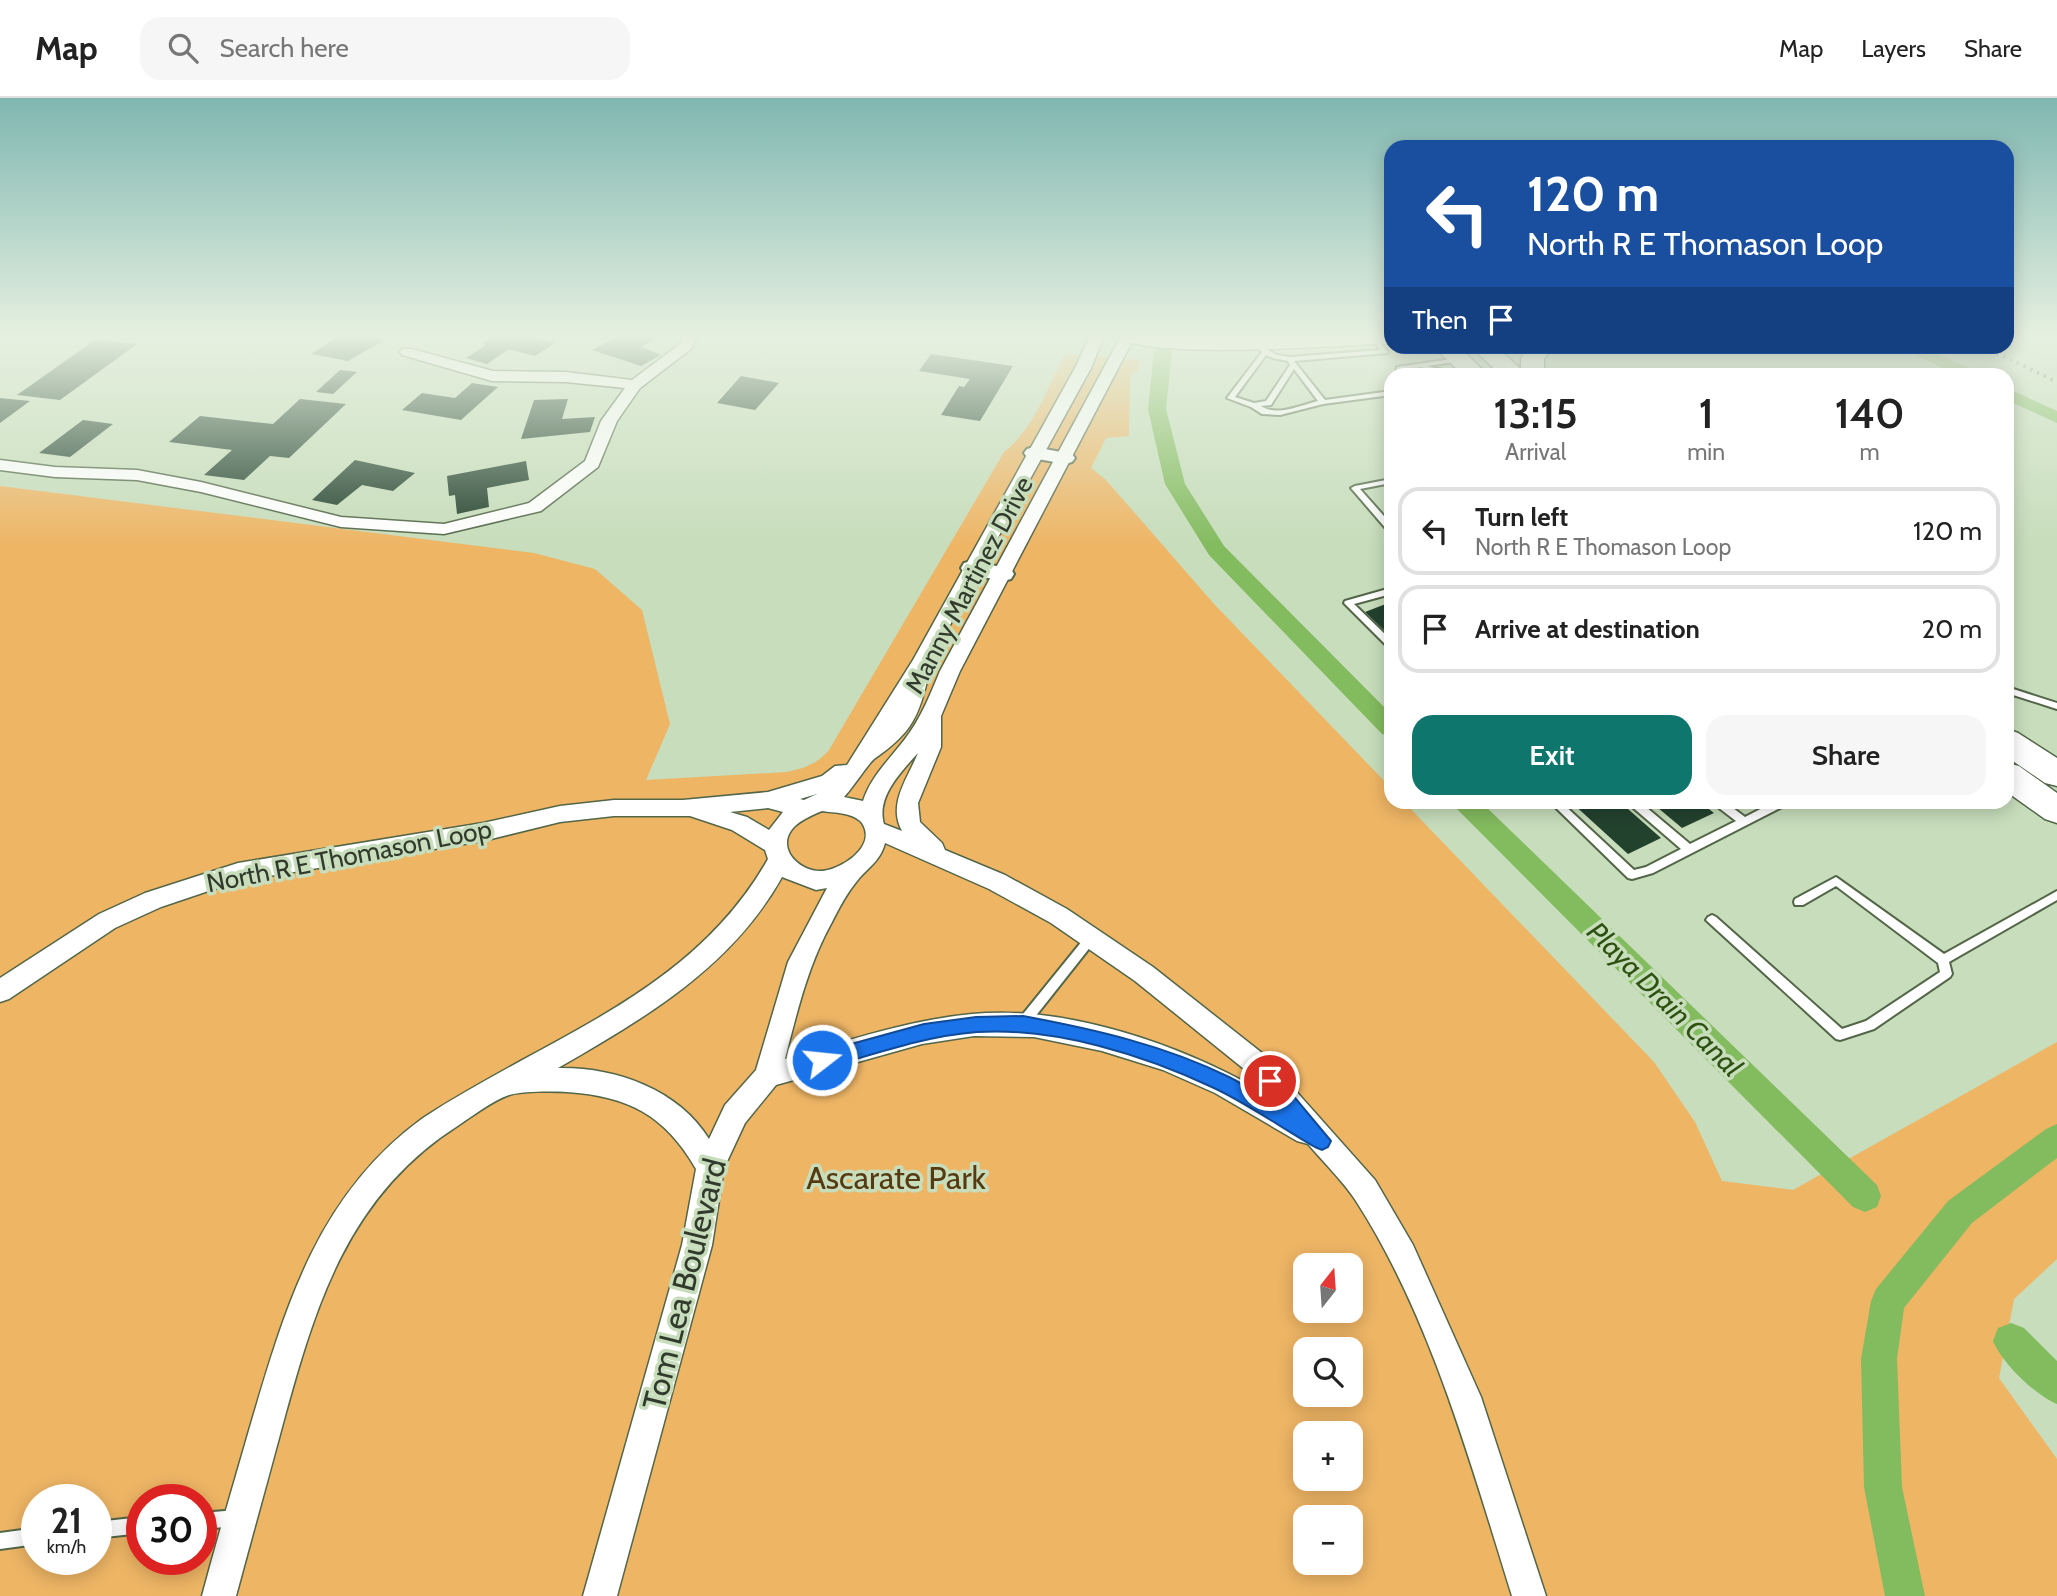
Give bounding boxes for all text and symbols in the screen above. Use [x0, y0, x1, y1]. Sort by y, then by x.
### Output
search box [140, 17, 630, 80]
text: Map [35, 28, 98, 68]
icon: search [164, 29, 202, 67]
text: Search here [220, 32, 349, 64]
text: Map [1779, 34, 1823, 63]
text: Layers [1861, 34, 1926, 63]
text: Share [1964, 34, 2022, 63]
text: 120 m [1527, 164, 1659, 223]
icon: left [1412, 168, 1503, 259]
text: North R E Thomason Loop [1527, 224, 1883, 263]
icon: arrive [1482, 301, 1520, 339]
text: Then [1412, 304, 1468, 336]
text: 13:15 [1494, 387, 1578, 439]
text: 1 [1699, 387, 1714, 439]
text: 140 [1835, 387, 1904, 439]
text: Arrival [1505, 438, 1566, 466]
text: min [1687, 438, 1725, 466]
text: m [1859, 438, 1880, 466]
street label: Manny Martinez Drive [898, 471, 1040, 699]
text: Turn left [1475, 501, 1568, 533]
icon: left [1416, 512, 1454, 550]
text: 120 m [1913, 515, 1982, 547]
text: North R E Thomason Loop [1475, 533, 1731, 561]
icon: arrive [1416, 610, 1454, 648]
text: Arrive at destination [1475, 613, 1700, 645]
text: 20 m [1922, 613, 1982, 645]
button: Exit [1412, 715, 1692, 795]
button: Share [1706, 715, 1986, 795]
street label: North R E Thomason Loop [204, 813, 494, 899]
water label: Playa Drain Canal [1580, 914, 1750, 1084]
position arrow [785, 1023, 859, 1097]
pin [1240, 1051, 1300, 1111]
icon: arrive [1251, 1062, 1289, 1100]
street label: Tom Lea Boulevard [634, 1154, 734, 1414]
park label: Ascarate Park [806, 1158, 987, 1197]
north arrow [1293, 1253, 1363, 1323]
map controls [1293, 1253, 1363, 1575]
button: search [1293, 1337, 1363, 1407]
button: + [1293, 1421, 1363, 1491]
speed limit sign: 30 [126, 1484, 217, 1575]
text: 21 [51, 1499, 82, 1542]
button: − [1293, 1505, 1363, 1575]
text: km/h [47, 1536, 86, 1558]

